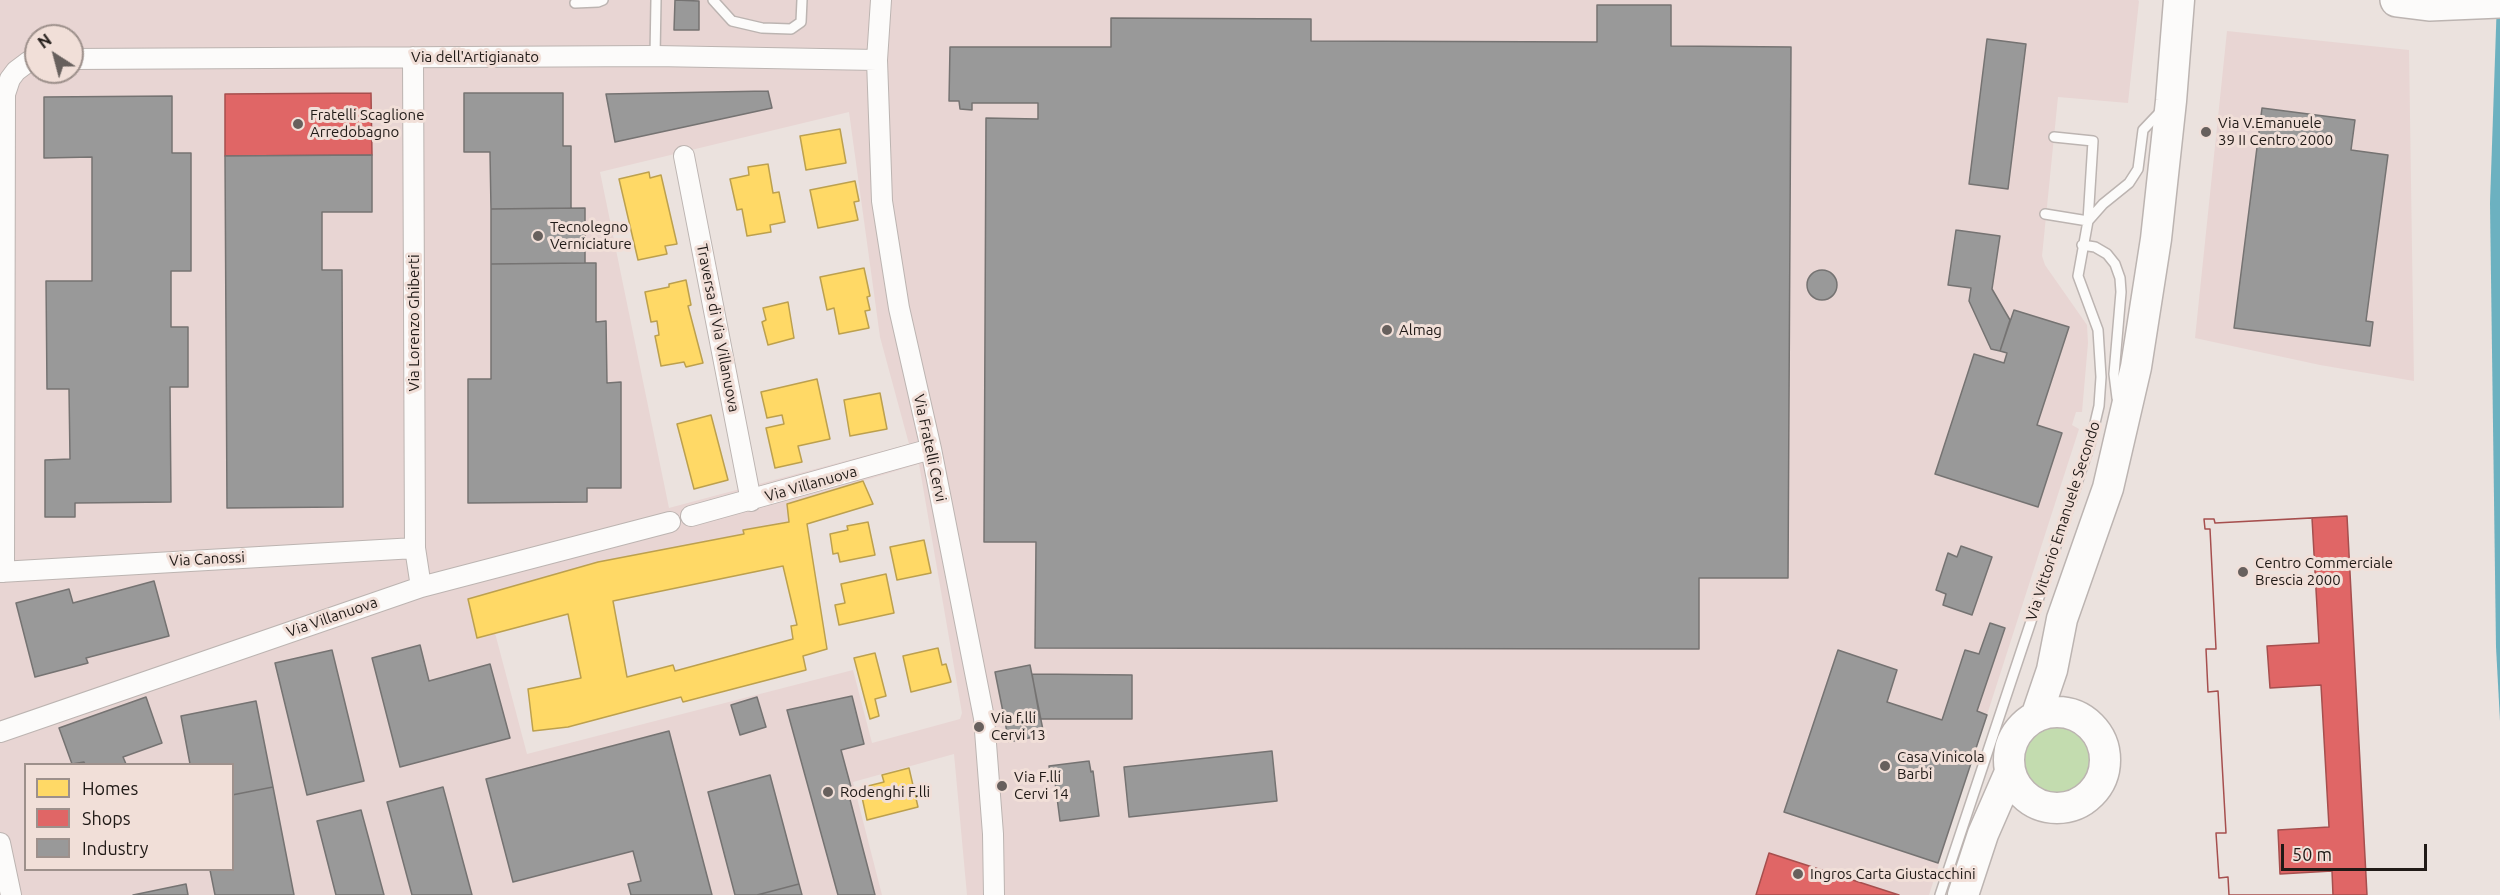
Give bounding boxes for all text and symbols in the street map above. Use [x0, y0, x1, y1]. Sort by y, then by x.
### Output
north arrow [24, 24, 84, 84]
text: N [34, 30, 55, 52]
street label: Via dell'Artigianato [411, 48, 539, 66]
place label: Fratelli Scaglione Arredobagno [310, 106, 424, 141]
place label: Via V.Emanuele 39 II Centro 2000 [2218, 114, 2333, 149]
marker: Fratelli Scaglione Arredobagno [291, 117, 305, 131]
marker: Via V.Emanuele 39 II Centro 2000 [2199, 125, 2213, 139]
place label: Tecnolegno Verniciature [550, 218, 632, 253]
marker: Tecnolegno Verniciature [531, 229, 545, 243]
street label: Traversa di Via Villanuova [693, 242, 743, 414]
street label: Via Lorenzo Ghiberti [405, 254, 423, 392]
place label: Almag [1399, 321, 1442, 339]
marker: Almag [1380, 323, 1394, 337]
street label: Via Fratelli Cervi [910, 393, 950, 503]
street label: Via Vittorio Emanuele Secondo [2022, 419, 2104, 623]
street label: Via Villanuova [763, 462, 859, 506]
street label: Via Canossi [169, 548, 245, 570]
place label: Centro Commerciale Brescia 2000 [2255, 554, 2393, 589]
marker: Centro Commerciale Brescia 2000 [2236, 565, 2250, 579]
street label: Via Villanuova [284, 593, 380, 641]
place label: Via f.lli Cervi 13 [991, 709, 1046, 744]
marker: Via f.lli Cervi 13 [972, 720, 986, 734]
place label: Casa Vinicola Barbi [1897, 748, 1985, 783]
marker: Casa Vinicola Barbi [1878, 759, 1892, 773]
legend [24, 763, 234, 871]
place label: Via F.lli Cervi 14 [1014, 768, 1069, 803]
text: Homes [82, 778, 138, 798]
marker: Via F.lli Cervi 14 [995, 779, 1009, 793]
place label: Rodenghi F.lli [840, 783, 930, 801]
marker: Rodenghi F.lli [821, 785, 835, 799]
text: Shops [82, 808, 131, 828]
scale bar [2284, 832, 2430, 870]
text: Industry [82, 838, 148, 858]
text: 50 m [2292, 844, 2332, 864]
place label: Ingros Carta Giustacchini [1810, 865, 1976, 883]
marker: Ingros Carta Giustacchini [1791, 867, 1805, 881]

